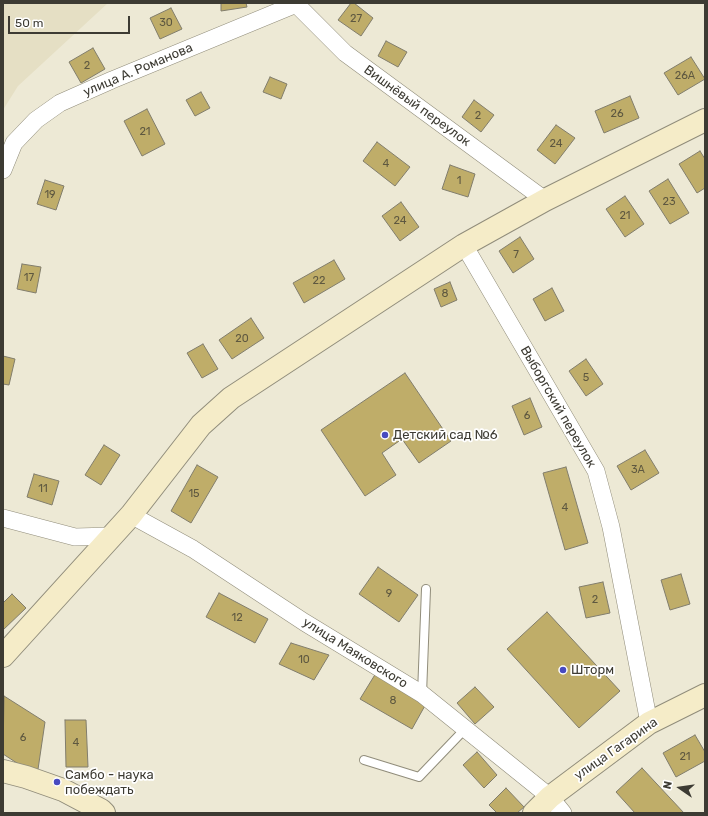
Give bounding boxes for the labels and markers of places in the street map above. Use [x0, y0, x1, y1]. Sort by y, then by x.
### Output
place label: Детский сад №6 [393, 427, 498, 443]
marker: Детский сад №6 [380, 430, 390, 440]
place label: Шторм [571, 662, 614, 678]
marker: Шторм [558, 665, 568, 675]
place label: Самбо - наука побеждать [65, 767, 154, 798]
marker: Самбо - наука побеждать [52, 777, 62, 787]

